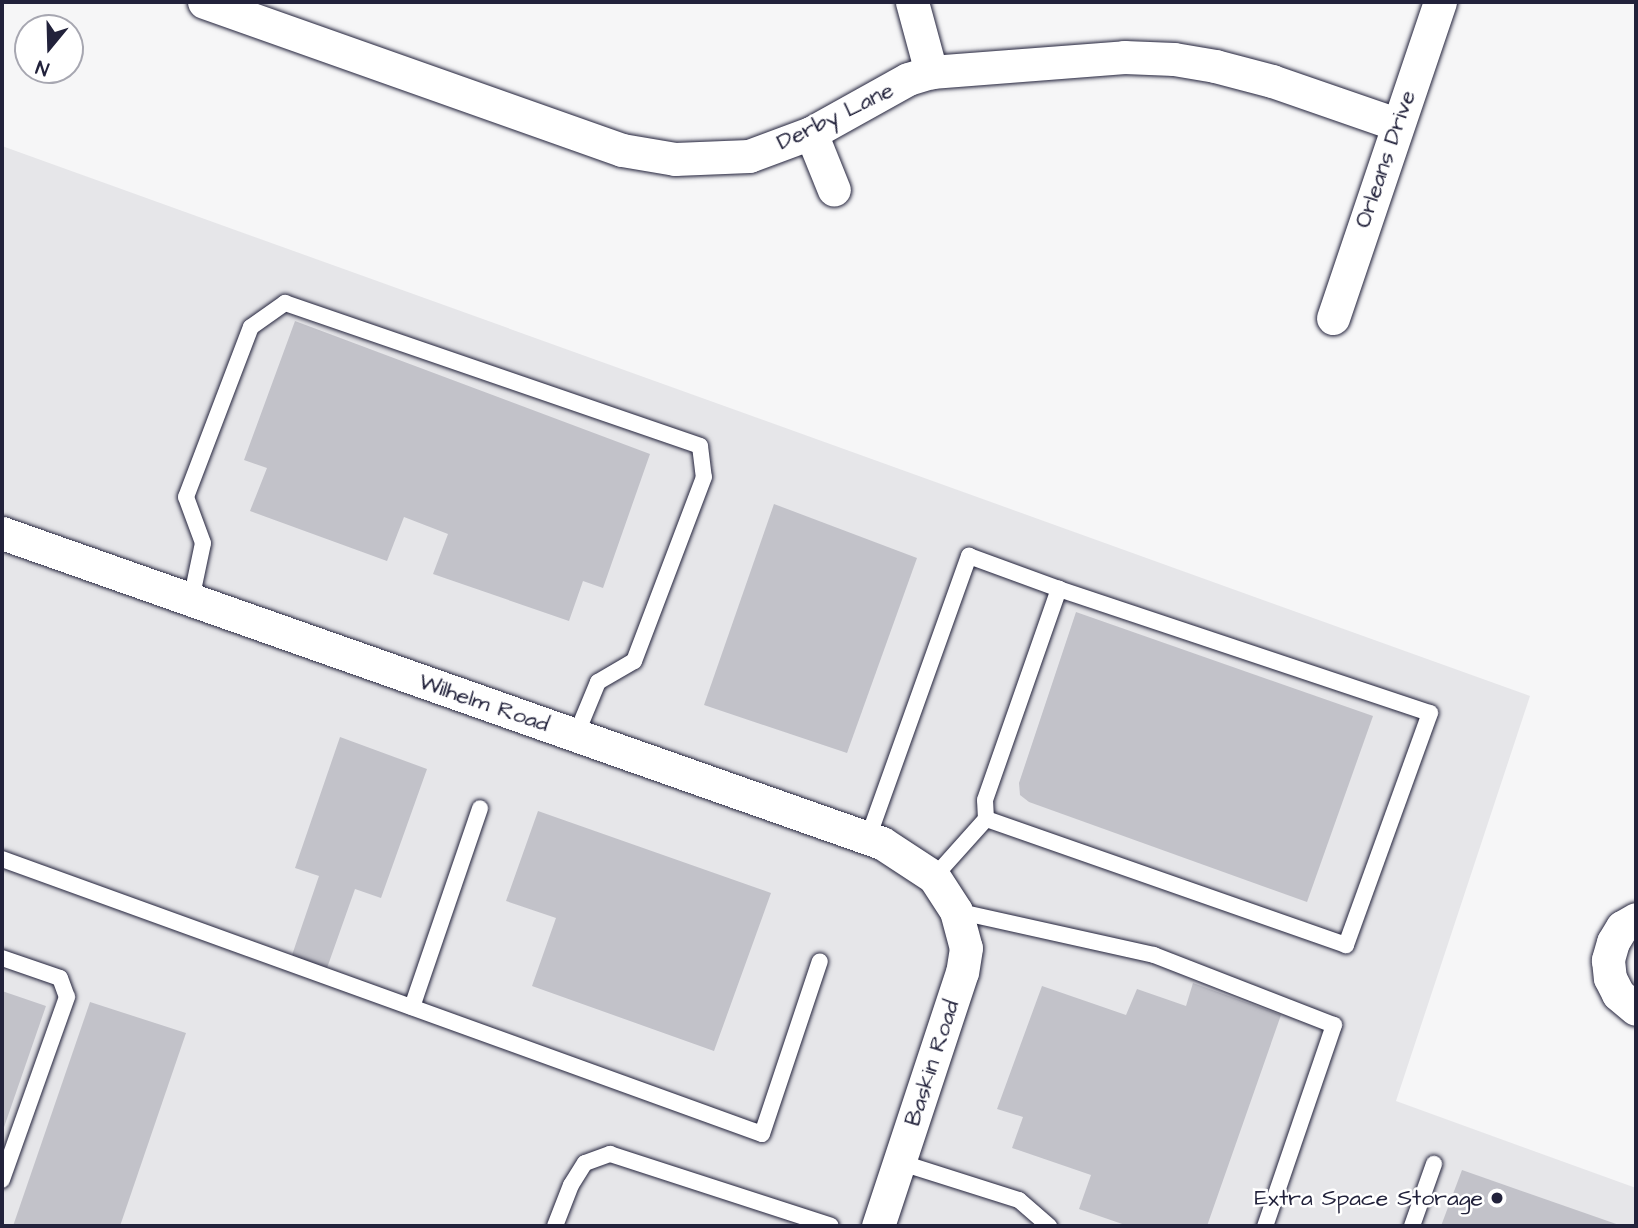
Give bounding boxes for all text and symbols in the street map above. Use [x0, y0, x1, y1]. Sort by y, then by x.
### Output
north arrow [14, 14, 84, 84]
text: N [33, 53, 53, 82]
street label: Derby Lane [772, 76, 898, 156]
street label: Orleans Drive [1349, 87, 1421, 231]
street label: Wilhelm Road [415, 668, 553, 738]
street label: Baskin Road [899, 997, 965, 1129]
place label: Extra Space Storage [1254, 1184, 1483, 1212]
marker: Extra Space Storage [1489, 1190, 1505, 1206]

